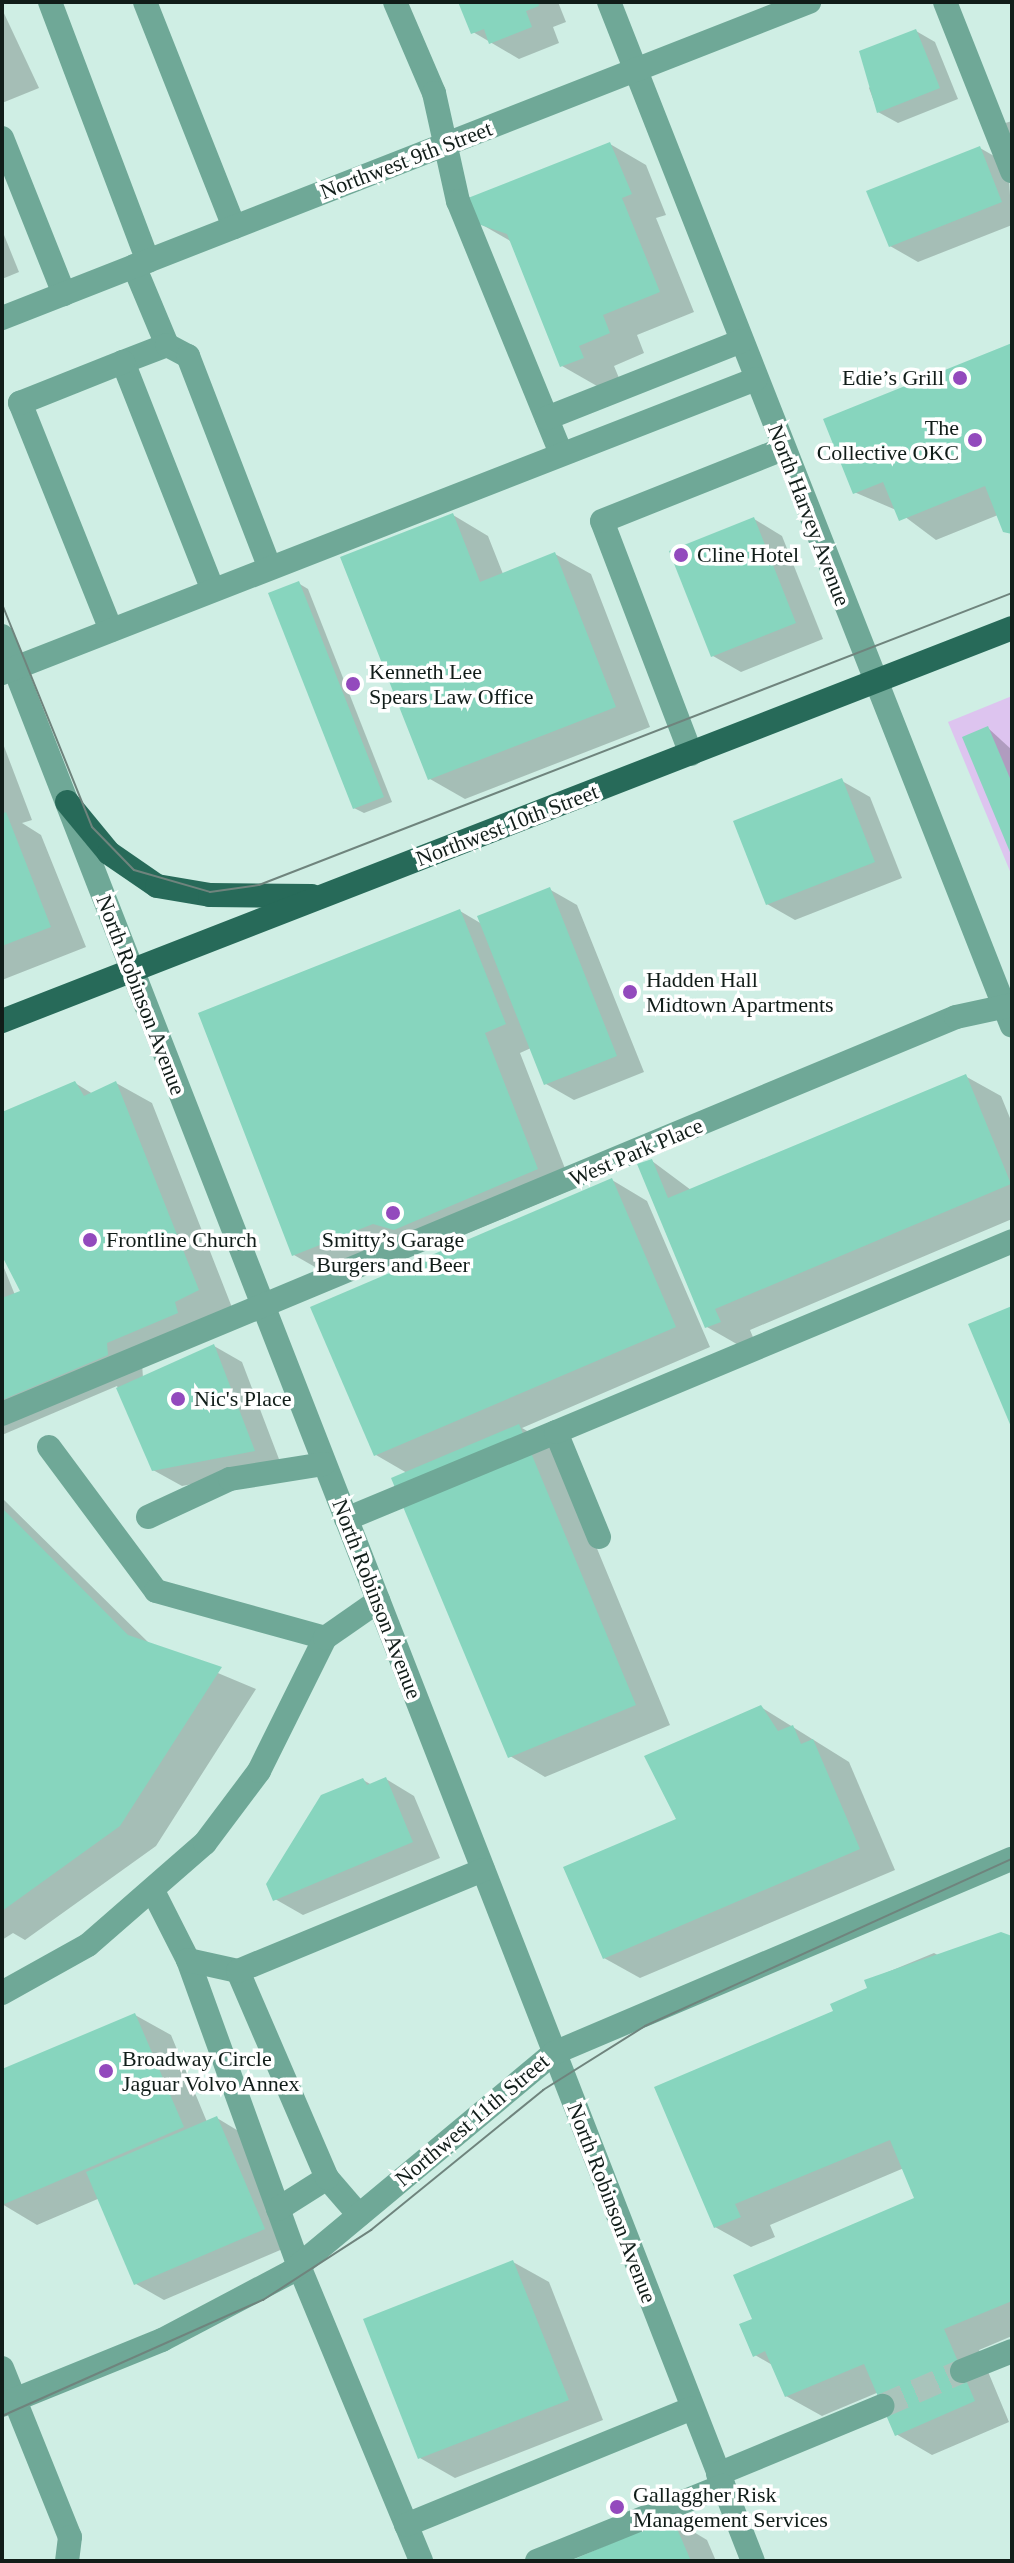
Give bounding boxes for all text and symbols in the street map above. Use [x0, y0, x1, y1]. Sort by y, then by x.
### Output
street label: Northwest 9th Street [316, 115, 496, 205]
place label: Edie’s Grill [842, 365, 944, 391]
marker: Edie’s Grill [951, 369, 969, 387]
place label: The Collective OKC [817, 414, 959, 466]
street label: North Harvey Avenue [762, 420, 856, 610]
marker: The Collective OKC [966, 431, 984, 449]
place label: Cline Hotel [697, 542, 799, 568]
marker: Cline Hotel [672, 546, 690, 564]
place label: Kenneth Lee Spears Law Office [369, 658, 534, 710]
marker: Kenneth Lee Spears Law Office [344, 675, 362, 693]
street label: Northwest 10th Street [412, 778, 602, 872]
street label: North Robinson Avenue [90, 891, 192, 1099]
place label: Hadden Hall Midtown Apartments [646, 966, 835, 1018]
marker: Hadden Hall Midtown Apartments [621, 983, 639, 1001]
street label: West Park Place [565, 1112, 707, 1192]
marker: Smitty’s Garage Burgers and Beer [384, 1204, 402, 1222]
place label: Smitty’s Garage Burgers and Beer [316, 1226, 470, 1278]
place label: Frontline Church [106, 1227, 257, 1253]
marker: Frontline Church [81, 1231, 99, 1249]
place label: Nic's Place [194, 1386, 291, 1412]
marker: Nic's Place [169, 1390, 187, 1408]
street label: North Robinson Avenue [326, 1495, 428, 1703]
place label: Broadway Circle Jaguar Volvo Annex [122, 2045, 301, 2096]
street label: Northwest 11th Street [390, 2048, 554, 2192]
marker: Broadway Circle Jaguar Volvo Annex [97, 2062, 115, 2080]
street label: North Robinson Avenue [561, 2099, 663, 2307]
place label: Gallaggher Risk Management Services [633, 2481, 828, 2532]
marker: Gallaggher Risk Management Services [608, 2498, 626, 2516]

